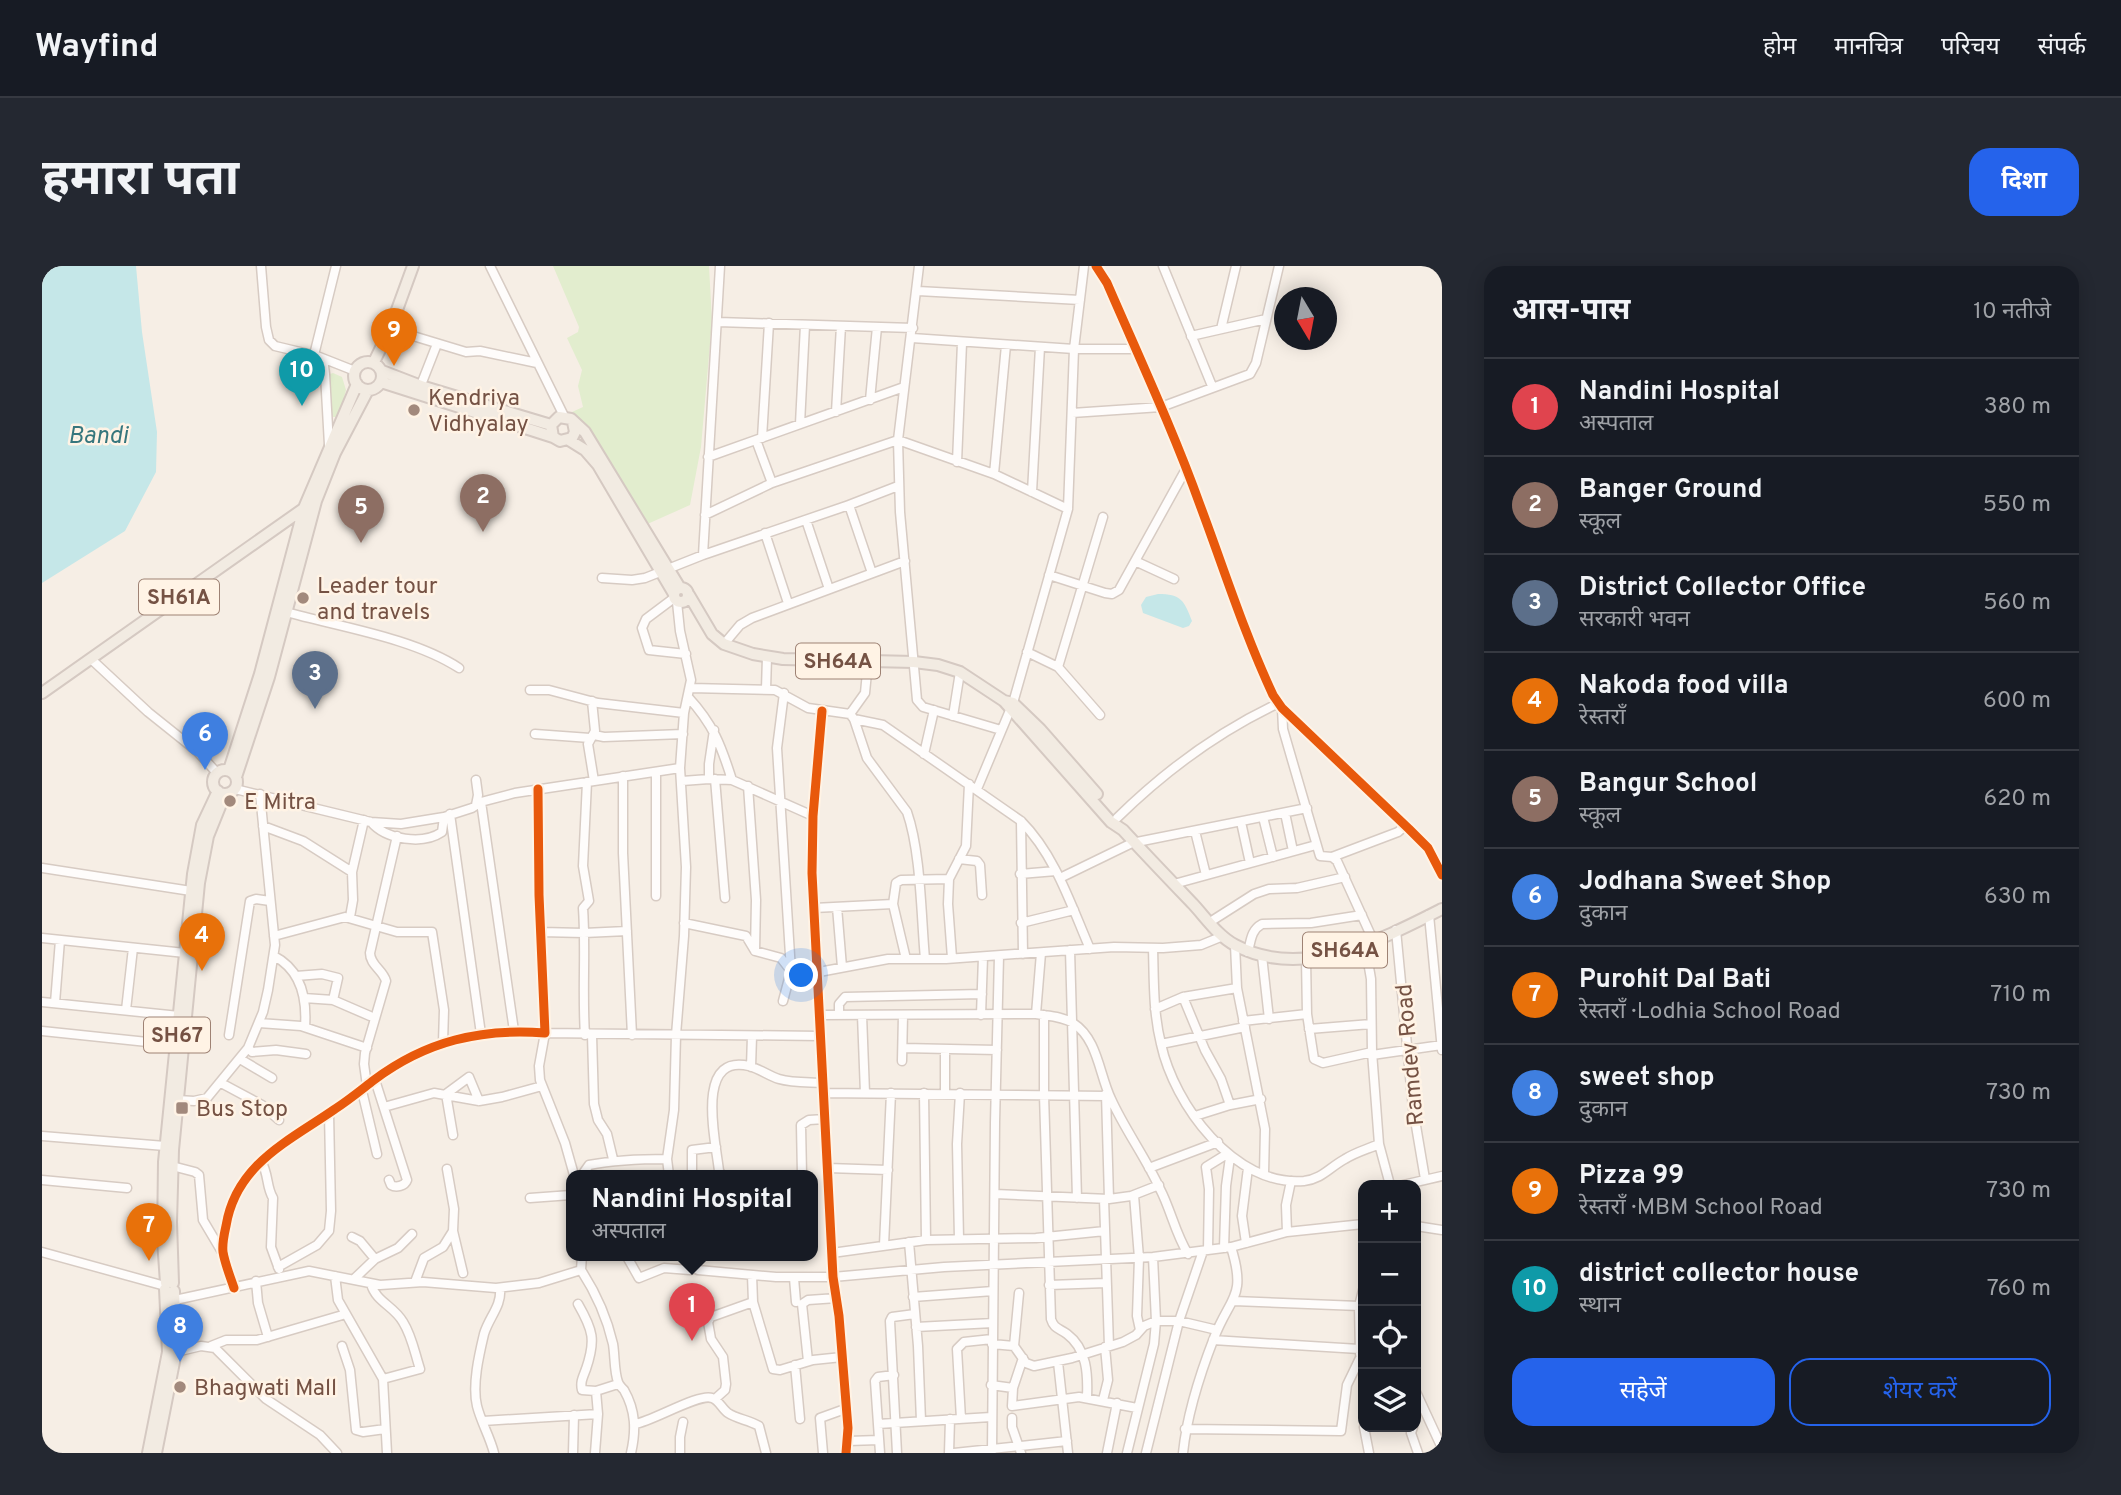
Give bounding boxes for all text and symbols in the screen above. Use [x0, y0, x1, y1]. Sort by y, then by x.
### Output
text: Wayfind [35, 27, 158, 69]
text: होम [1763, 33, 1796, 63]
text: मानचित्र [1834, 33, 1903, 63]
text: परिचय [1941, 33, 2000, 63]
text: संपर्क [2038, 33, 2086, 63]
button: दिशा [1969, 148, 2079, 216]
text: हमारा पता [42, 151, 239, 213]
north arrow [1274, 287, 1337, 350]
text: आस-पास [1512, 293, 1630, 330]
text: 10 नतीजे [1973, 298, 2051, 327]
pin: 9 [371, 308, 417, 366]
pin: 10 [279, 348, 325, 406]
text: Nandini Hospital [1579, 376, 1780, 409]
place label: Kendriya Vidhyalay [428, 385, 529, 440]
text: 1 [1530, 393, 1540, 422]
text: 380 m [1984, 393, 2051, 422]
marker: Kendriya Vidhyalay [406, 402, 422, 418]
text: अस्पताल [1579, 410, 1653, 439]
water label: Bandi [68, 422, 129, 452]
pin: 2 [460, 474, 506, 532]
text: Banger Ground [1579, 474, 1763, 507]
pin: 5 [338, 485, 384, 543]
text: 2 [1528, 491, 1542, 520]
text: 550 m [1983, 491, 2051, 520]
text: स्कूल [1579, 508, 1621, 537]
text: District Collector Office [1579, 572, 1866, 605]
place label: Leader tour and travels [317, 573, 438, 628]
road number: SH61A [139, 580, 219, 614]
text: 3 [1528, 589, 1542, 618]
text: 560 m [1983, 589, 2051, 618]
marker: Leader tour and travels [295, 590, 311, 606]
text: सरकारी भवन [1579, 606, 1690, 635]
road number: SH64A [796, 644, 880, 678]
pin: 3 [292, 651, 338, 709]
text: Nakoda food villa [1579, 670, 1789, 703]
text: 4 [1528, 687, 1542, 716]
text: 600 m [1983, 687, 2051, 716]
text: रेस्तराँ [1579, 704, 1626, 733]
pin: 6 [182, 712, 228, 770]
text: Bangur School [1579, 768, 1757, 801]
text: 5 [1528, 785, 1542, 814]
text: 620 m [1984, 785, 2051, 814]
place label: E Mitra [244, 789, 316, 818]
marker: E Mitra [222, 793, 238, 809]
text: स्कूल [1579, 802, 1621, 831]
text: Jodhana Sweet Shop [1579, 866, 1831, 899]
text: 6 [1528, 883, 1542, 912]
text: 630 m [1984, 883, 2051, 912]
text: दुकान [1579, 900, 1628, 929]
pin: 4 [179, 913, 225, 971]
road number: SH64A [1303, 932, 1387, 968]
your location [784, 958, 818, 992]
text: Purohit Dal Bati [1579, 964, 1771, 997]
text: 7 [1529, 981, 1541, 1010]
text: 710 m [1990, 981, 2051, 1010]
street label: Ramdev Road [1391, 983, 1432, 1127]
text: रेस्तराँ · Lodhia School Road [1579, 998, 1841, 1027]
road number: SH67 [144, 1018, 210, 1052]
text: sweet shop [1579, 1062, 1715, 1095]
text: 8 [1528, 1079, 1542, 1108]
text: 730 m [1986, 1079, 2051, 1108]
place label: Bus Stop [196, 1096, 288, 1125]
text: दुकान [1579, 1096, 1628, 1125]
marker: Bus Stop [174, 1100, 190, 1116]
text: Pizza 99 [1579, 1160, 1684, 1193]
popup [566, 1170, 818, 1261]
text: 9 [1528, 1177, 1542, 1206]
text: 730 m [1986, 1177, 2051, 1206]
map controls [1358, 1180, 1421, 1432]
button: + [1358, 1180, 1421, 1243]
text: Nandini Hospital [591, 1184, 793, 1217]
text: रेस्तराँ · MBM School Road [1579, 1194, 1823, 1223]
pin: 7 [126, 1203, 172, 1261]
text: अस्पताल [591, 1218, 666, 1247]
button: − [1358, 1243, 1421, 1306]
text: district collector house [1579, 1258, 1859, 1291]
text: 10 [1523, 1275, 1547, 1304]
text: 760 m [1987, 1275, 2051, 1304]
pin: 1 [669, 1283, 715, 1341]
text: स्थान [1579, 1292, 1621, 1321]
pin: 8 [157, 1304, 203, 1362]
button: locate [1358, 1306, 1421, 1369]
button: सहेजें [1512, 1358, 1775, 1426]
button: शेयर करें [1789, 1358, 2051, 1426]
button: layers [1358, 1369, 1421, 1432]
place label: Bhagwati Mall [194, 1375, 337, 1404]
marker: Bhagwati Mall [172, 1379, 188, 1395]

